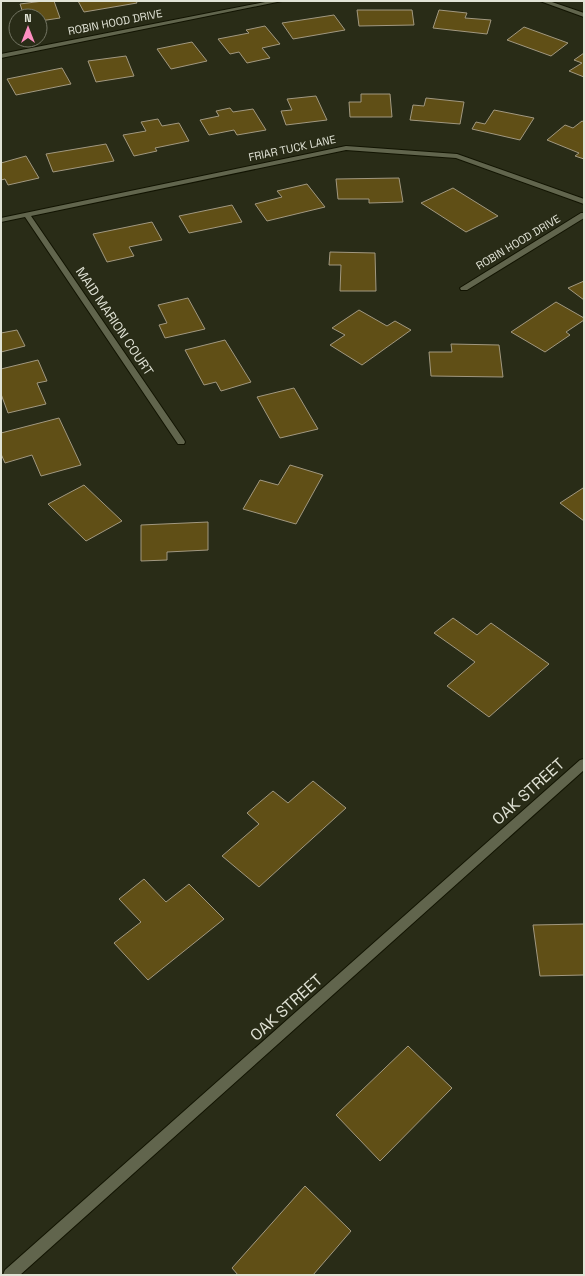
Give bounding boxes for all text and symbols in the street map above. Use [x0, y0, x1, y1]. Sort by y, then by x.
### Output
street label: ROBIN HOOD DRIVE [67, 6, 163, 38]
north arrow [8, 8, 48, 48]
text: N [24, 11, 32, 25]
street label: FRIAR TUCK LANE [247, 132, 337, 164]
street label: ROBIN HOOD DRIVE [473, 211, 563, 273]
street label: MAID MARION COURT [72, 264, 157, 379]
street label: OAK STREET [488, 753, 569, 830]
street label: OAK STREET [246, 969, 327, 1046]

